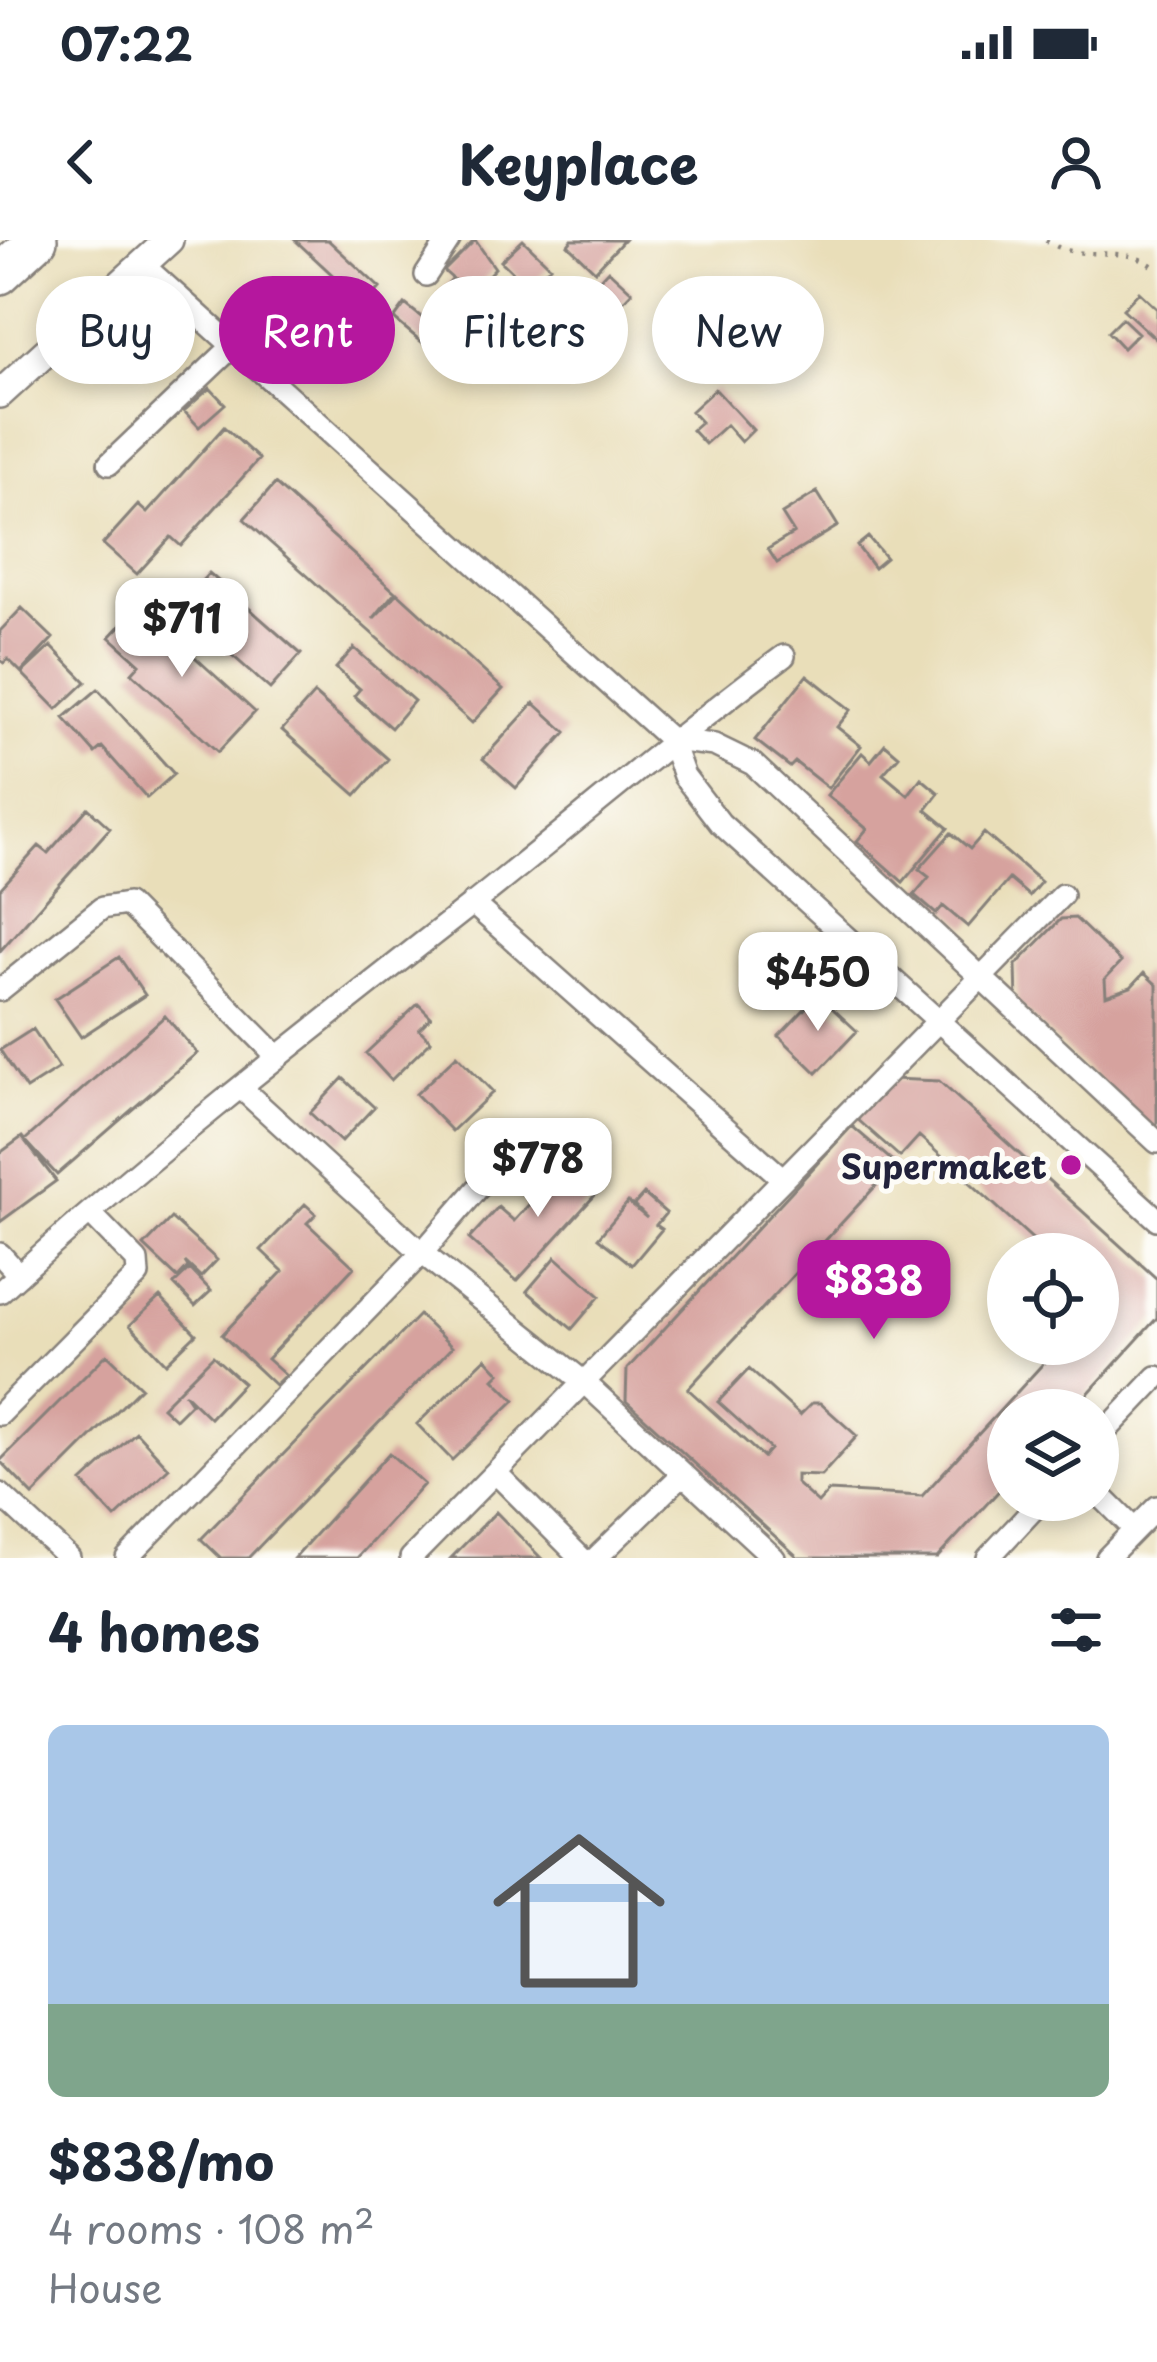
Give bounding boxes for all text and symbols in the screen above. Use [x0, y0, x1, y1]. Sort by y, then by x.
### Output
text: 07:22 [60, 8, 193, 76]
text: Keyplace [458, 122, 699, 203]
icon: back [48, 129, 114, 195]
icon: person [1043, 129, 1109, 195]
chip: Buy [36, 276, 195, 384]
chip: Rent [219, 276, 395, 384]
chip: Filters [419, 276, 628, 384]
chip: New [652, 276, 824, 384]
pin: $711 [111, 578, 253, 680]
text: $711 [142, 587, 222, 646]
pin: $450 [747, 932, 889, 1034]
text: $450 [766, 941, 871, 1000]
pin: $778 [467, 1118, 609, 1220]
text: $778 [492, 1127, 584, 1186]
place label: Supermaket [841, 1140, 1047, 1190]
marker: Supermaket [1058, 1152, 1084, 1178]
map controls [987, 1233, 1119, 1521]
button: locate [987, 1233, 1119, 1365]
pin: $838 [803, 1240, 945, 1342]
text: $838 [824, 1249, 924, 1308]
button: layers [987, 1389, 1119, 1521]
text: 4 homes [48, 1592, 260, 1669]
icon: filters [1043, 1597, 1109, 1663]
icon: home [471, 1803, 687, 2019]
text: $838/mo [48, 2121, 274, 2198]
text: 4 rooms · 108 m² [48, 2198, 375, 2257]
text: House [48, 2257, 162, 2316]

